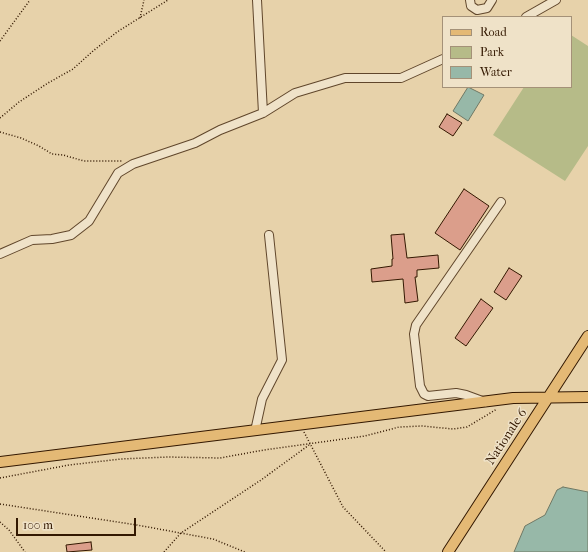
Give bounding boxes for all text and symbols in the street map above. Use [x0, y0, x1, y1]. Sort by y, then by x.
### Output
legend [442, 16, 572, 88]
text: Road [480, 25, 507, 39]
text: Park [480, 45, 504, 59]
text: Water [480, 65, 512, 79]
street label: Nationale 6 [483, 406, 531, 468]
scale bar [18, 510, 138, 536]
text: 100 m [23, 518, 53, 532]

